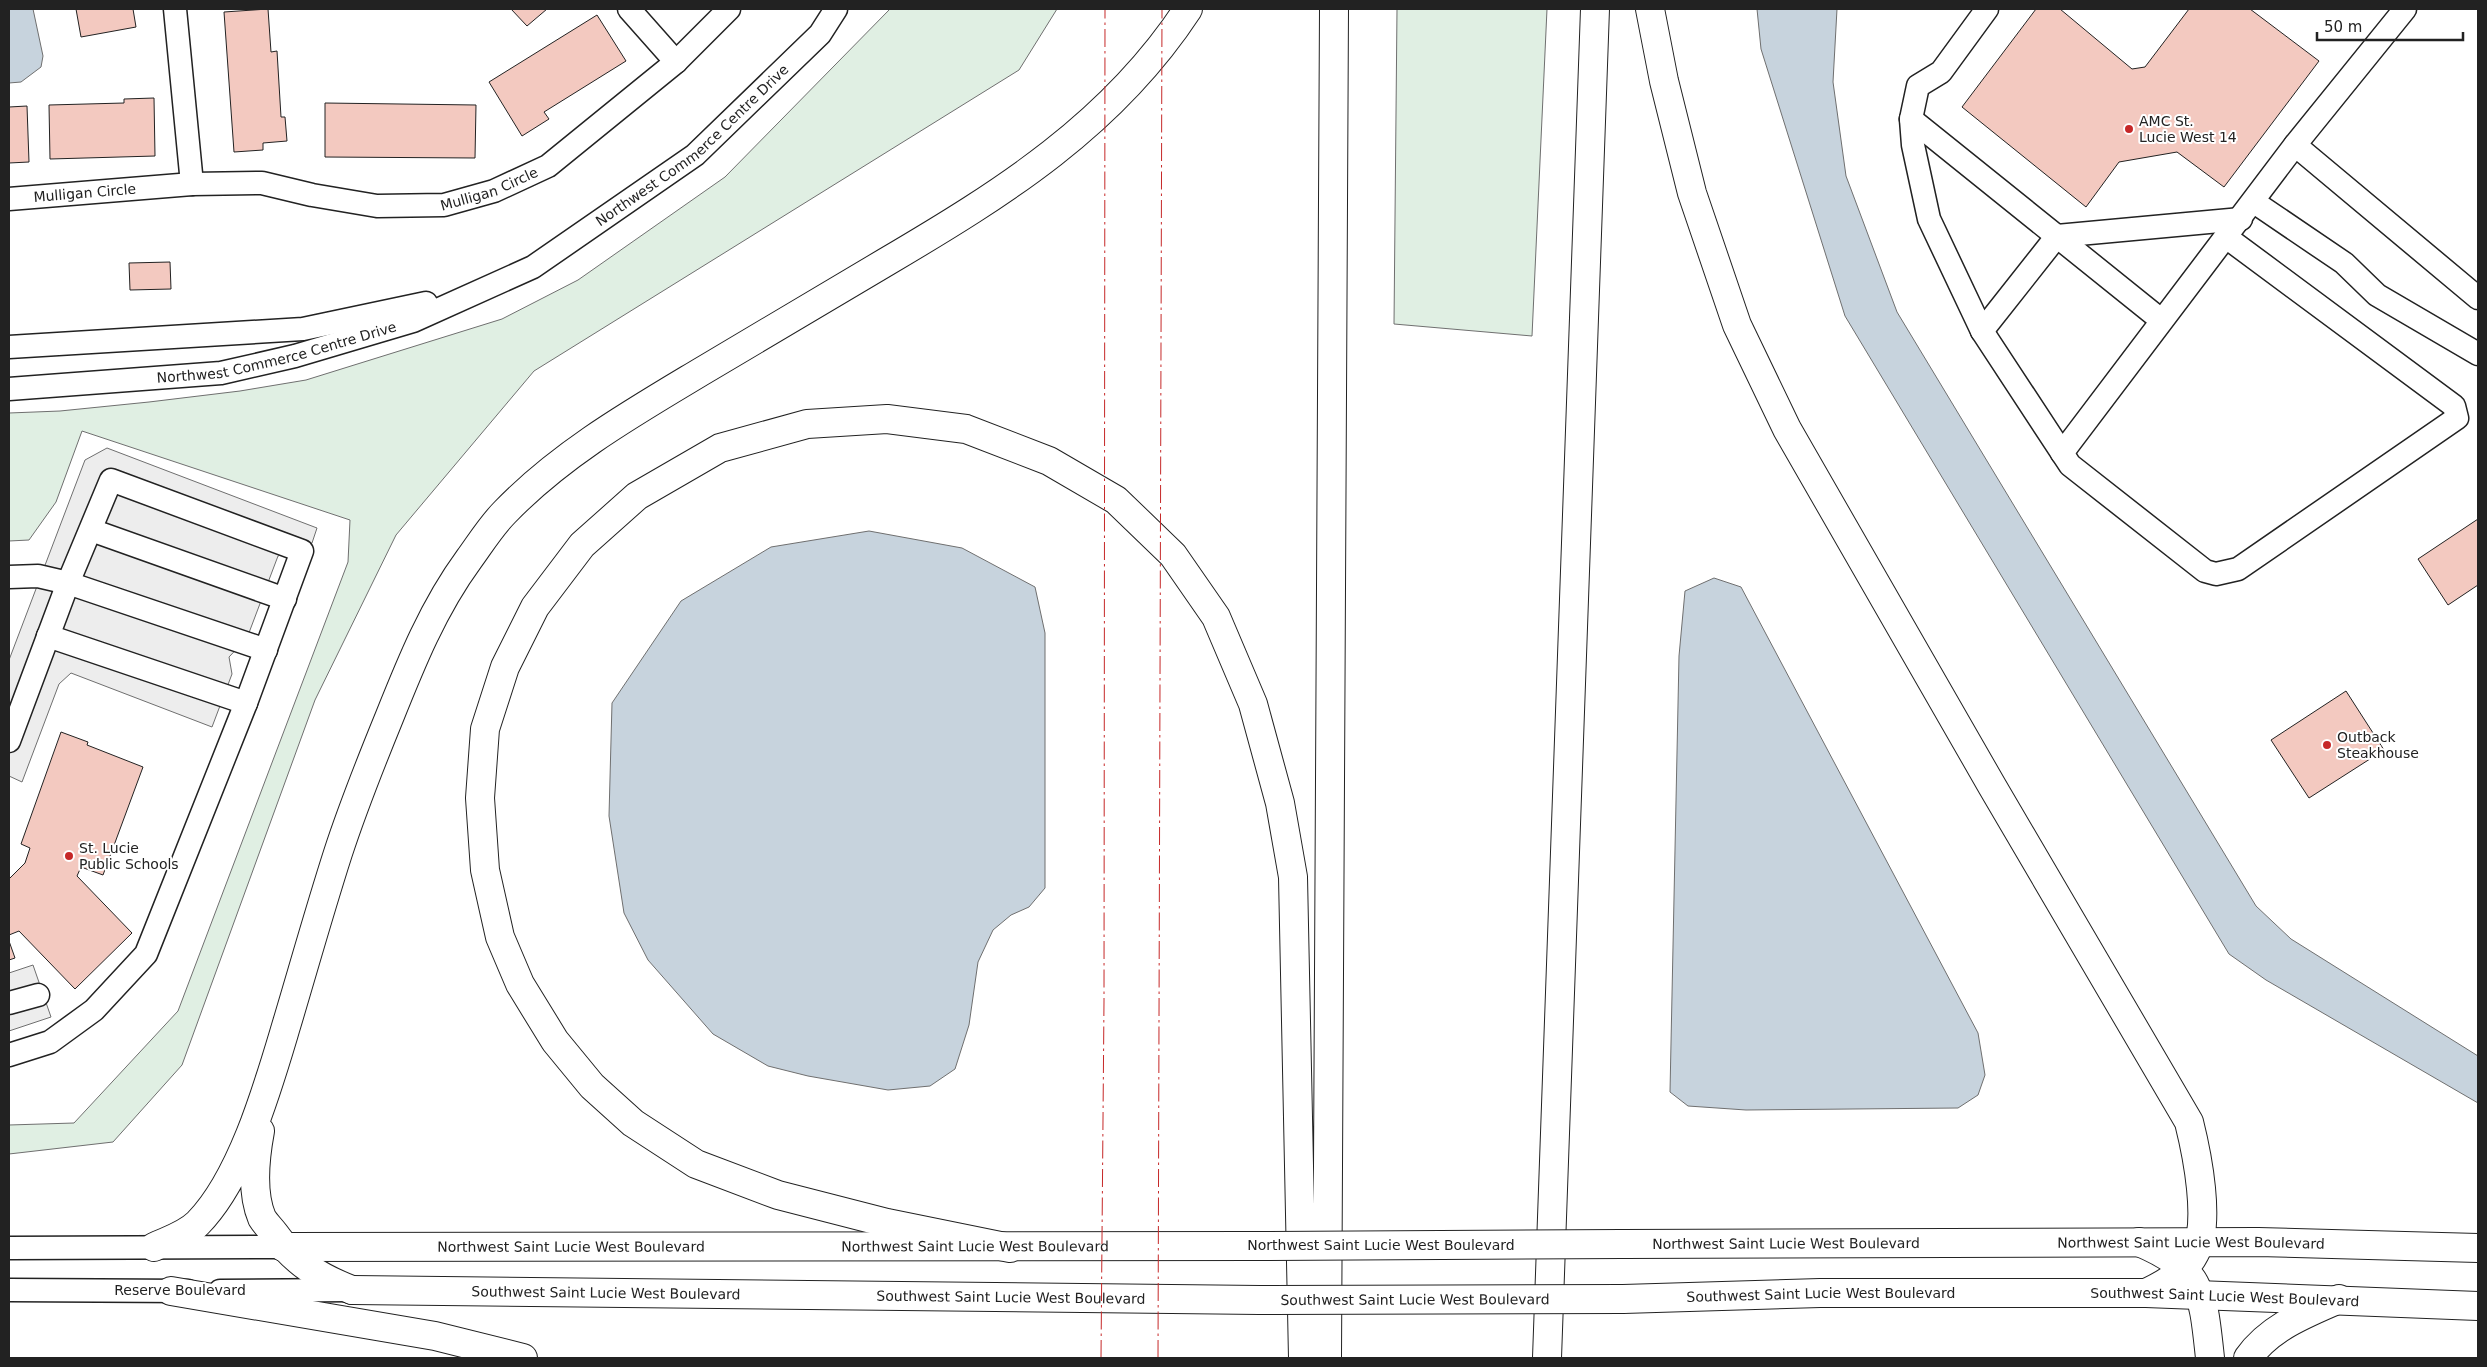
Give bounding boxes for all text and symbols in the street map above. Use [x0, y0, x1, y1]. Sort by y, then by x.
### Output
scale bar [2317, 10, 2463, 42]
text: 50 m [2324, 18, 2362, 36]
street label: Northwest Commerce Centre Drive [593, 61, 792, 229]
place label: AMC St. Lucie West 14 [2139, 113, 2237, 145]
marker: AMC St. Lucie West 14 [2123, 123, 2135, 135]
street label: Mulligan Circle [439, 164, 540, 214]
street label: Mulligan Circle [33, 181, 137, 205]
street label: Northwest Commerce Centre Drive [156, 318, 398, 386]
place label: Outback Steakhouse [2337, 729, 2419, 761]
marker: Outback Steakhouse [2321, 739, 2333, 751]
place label: St. Lucie Public Schools [79, 840, 179, 872]
marker: St. Lucie Public Schools [63, 850, 75, 862]
street label: Northwest Saint Lucie West Boulevard [2057, 1234, 2325, 1252]
street label: Northwest Saint Lucie West Boulevard [1652, 1235, 1920, 1252]
street label: Northwest Saint Lucie West Boulevard [1247, 1237, 1515, 1253]
street label: Northwest Saint Lucie West Boulevard [841, 1238, 1109, 1254]
street label: Northwest Saint Lucie West Boulevard [437, 1239, 705, 1255]
street label: Reserve Boulevard [114, 1282, 246, 1298]
street label: Southwest Saint Lucie West Boulevard [471, 1283, 741, 1302]
street label: Southwest Saint Lucie West Boulevard [1686, 1285, 1955, 1305]
street label: Southwest Saint Lucie West Boulevard [2090, 1285, 2360, 1309]
street label: Southwest Saint Lucie West Boulevard [876, 1288, 1146, 1307]
street label: Southwest Saint Lucie West Boulevard [1280, 1291, 1550, 1308]

